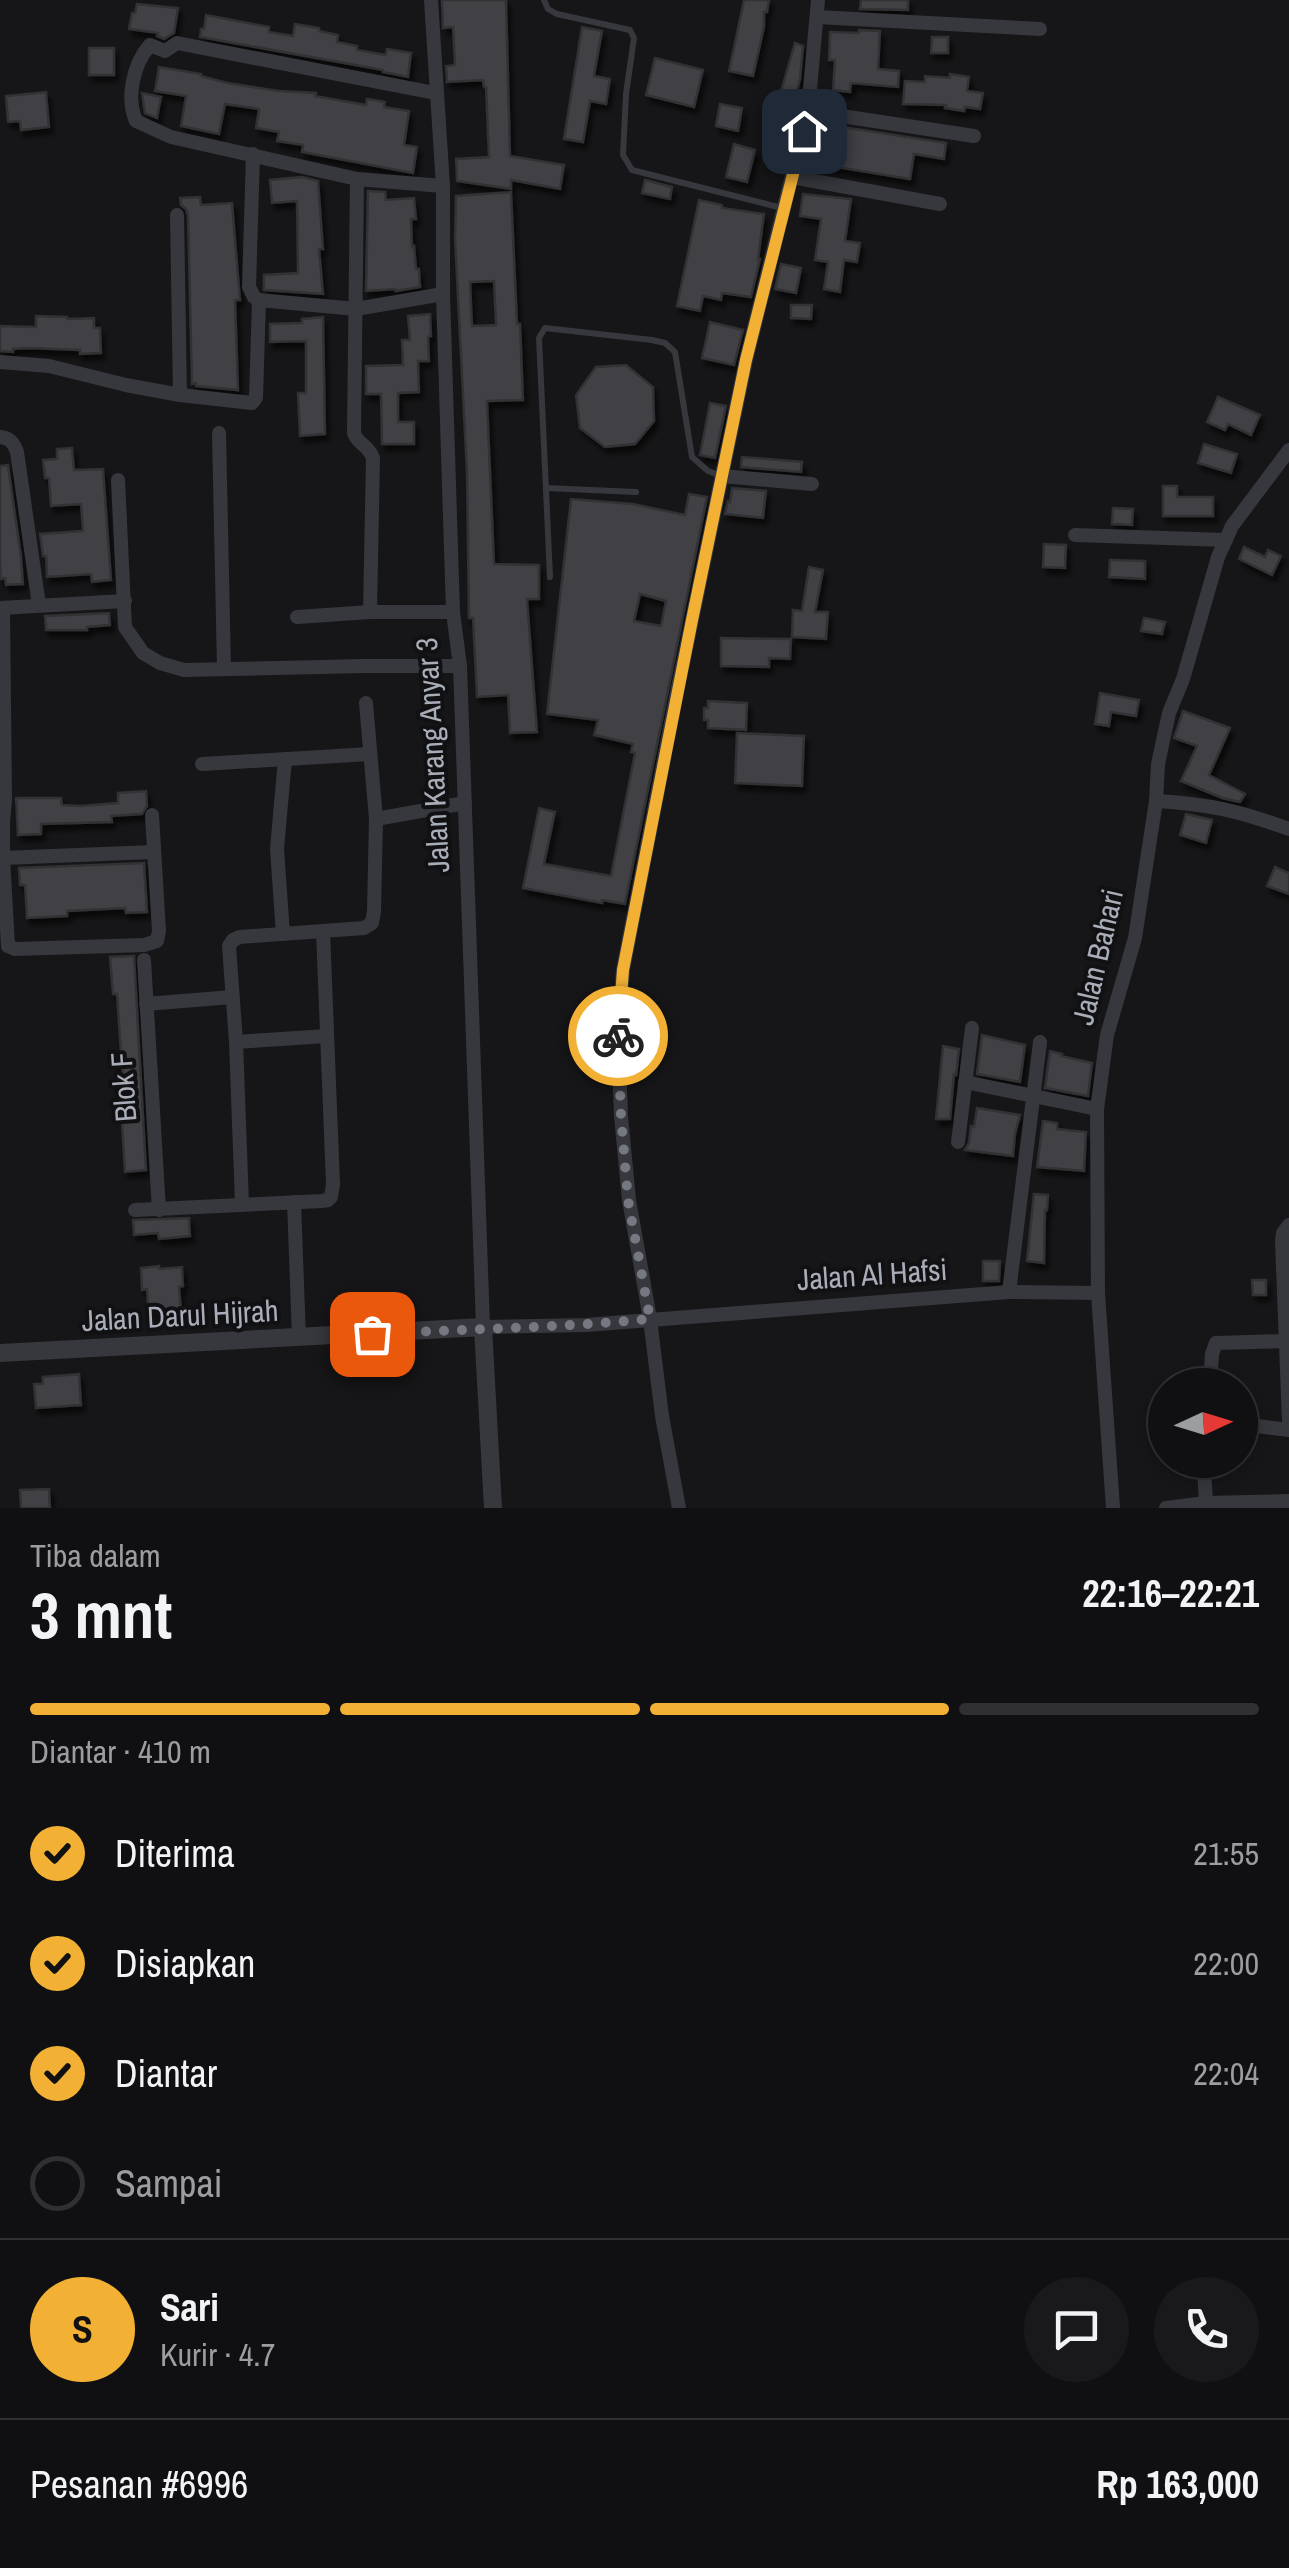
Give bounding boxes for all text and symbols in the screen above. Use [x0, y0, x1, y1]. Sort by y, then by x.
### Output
pin [762, 89, 847, 174]
icon: home [777, 104, 832, 159]
street label: Jalan Karang Anyar 3 [406, 637, 458, 874]
street label: Jalan Bahari [1062, 885, 1132, 1029]
courier [568, 986, 668, 1086]
icon: bike [591, 1009, 646, 1064]
street label: Blok F [101, 1051, 145, 1123]
street label: Jalan Al Hafsi [796, 1249, 948, 1299]
street label: Jalan Darul Hijrah [81, 1290, 279, 1340]
pin [330, 1292, 415, 1377]
icon: bag [345, 1307, 400, 1362]
north arrow [1148, 1368, 1258, 1478]
map controls [1148, 1368, 1258, 1478]
text: Tiba dalam [30, 1534, 161, 1577]
text: 22:16–22:21 [1082, 1568, 1259, 1619]
text: 3 mnt [30, 1571, 172, 1658]
text: Diantar · 410 m [30, 1730, 211, 1773]
icon: check [30, 1826, 85, 1881]
text: Diterima [115, 1828, 234, 1879]
text: 21:55 [1193, 1832, 1259, 1875]
icon: check [30, 1936, 85, 1991]
text: Disiapkan [115, 1938, 255, 1989]
text: 22:00 [1193, 1942, 1259, 1985]
icon: check [30, 2046, 85, 2101]
text: Diantar [115, 2048, 217, 2099]
text: 22:04 [1193, 2052, 1259, 2095]
text: Sampai [115, 2158, 222, 2209]
button: chat [1024, 2277, 1129, 2382]
button: phone [1154, 2277, 1259, 2382]
text: Sari [160, 2282, 219, 2333]
text: S [72, 2304, 93, 2355]
text: Kurir · 4.7 [160, 2333, 275, 2376]
text: Pesanan #6996 [30, 2459, 248, 2510]
text: Rp 163,000 [1096, 2459, 1259, 2510]

